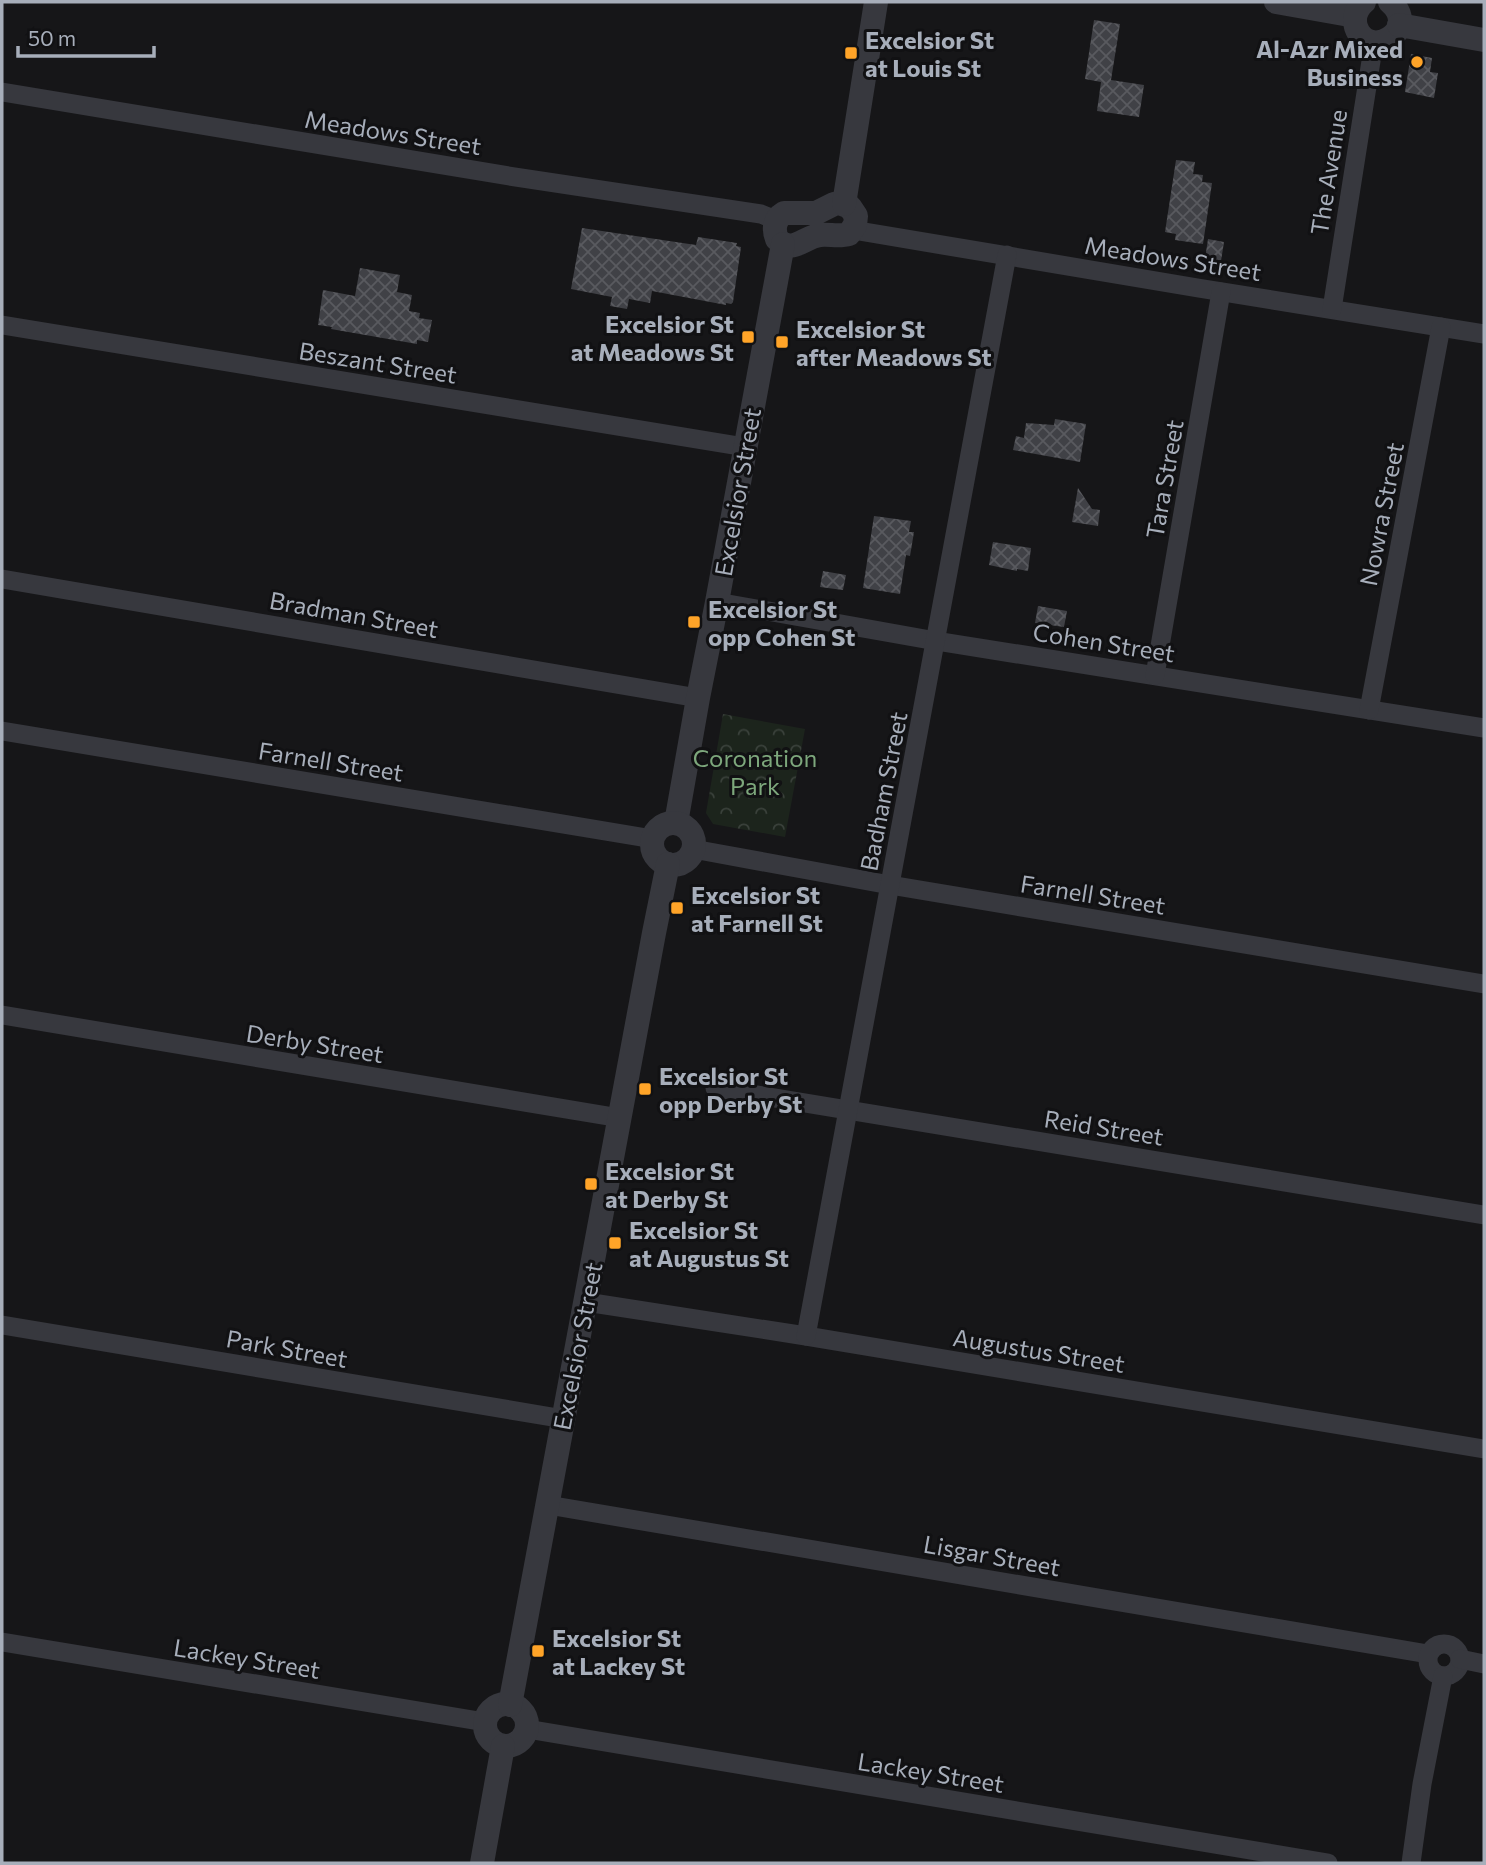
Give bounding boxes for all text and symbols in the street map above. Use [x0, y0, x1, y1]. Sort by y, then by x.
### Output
scale bar [18, 14, 154, 58]
text: 50 m [28, 25, 76, 50]
place label: Excelsior St at Louis St [865, 25, 994, 82]
place label: Al-Azr Mixed Business [1256, 34, 1403, 91]
marker: Excelsior St at Louis St [843, 45, 859, 61]
marker: Al-Azr Mixed Business [1409, 54, 1425, 70]
street label: Meadows Street [303, 104, 484, 160]
street label: The Avenue [1304, 107, 1352, 237]
street label: Meadows Street [1083, 230, 1264, 286]
place label: Excelsior St at Meadows St [571, 309, 734, 366]
place label: Excelsior St after Meadows St [796, 314, 992, 371]
marker: Excelsior St at Meadows St [740, 329, 756, 345]
marker: Excelsior St after Meadows St [774, 334, 790, 350]
street label: Beszant Street [297, 335, 459, 389]
street label: Excelsior Street [708, 405, 766, 578]
street label: Tara Street [1139, 417, 1189, 541]
street label: Nowra Street [1353, 440, 1409, 588]
street label: Bradman Street [267, 585, 441, 643]
place label: Excelsior St opp Cohen St [708, 594, 855, 651]
marker: Excelsior St opp Cohen St [686, 614, 702, 630]
street label: Cohen Street [1031, 616, 1177, 668]
street label: Badham Street [853, 709, 913, 873]
street label: Farnell Street [256, 735, 406, 787]
park label: Coronation Park [693, 743, 817, 800]
street label: Farnell Street [1018, 868, 1168, 920]
place label: Excelsior St at Farnell St [691, 880, 823, 937]
marker: Excelsior St at Farnell St [669, 900, 685, 916]
street label: Derby Street [244, 1018, 386, 1068]
place label: Excelsior St opp Derby St [659, 1061, 802, 1118]
marker: Excelsior St opp Derby St [637, 1081, 653, 1097]
street label: Reid Street [1042, 1103, 1166, 1151]
place label: Excelsior St at Derby St [605, 1156, 734, 1213]
marker: Excelsior St at Derby St [583, 1176, 599, 1192]
place label: Excelsior St at Augustus St [629, 1215, 789, 1272]
marker: Excelsior St at Augustus St [607, 1235, 623, 1251]
street label: Excelsior Street [546, 1259, 608, 1432]
street label: Augustus Street [951, 1322, 1127, 1378]
street label: Park Street [224, 1323, 350, 1373]
street label: Lisgar Street [921, 1529, 1063, 1581]
place label: Excelsior St at Lackey St [552, 1623, 685, 1680]
street label: Lackey Street [172, 1632, 322, 1684]
marker: Excelsior St at Lackey St [530, 1643, 546, 1659]
street label: Lackey Street [856, 1746, 1006, 1798]

